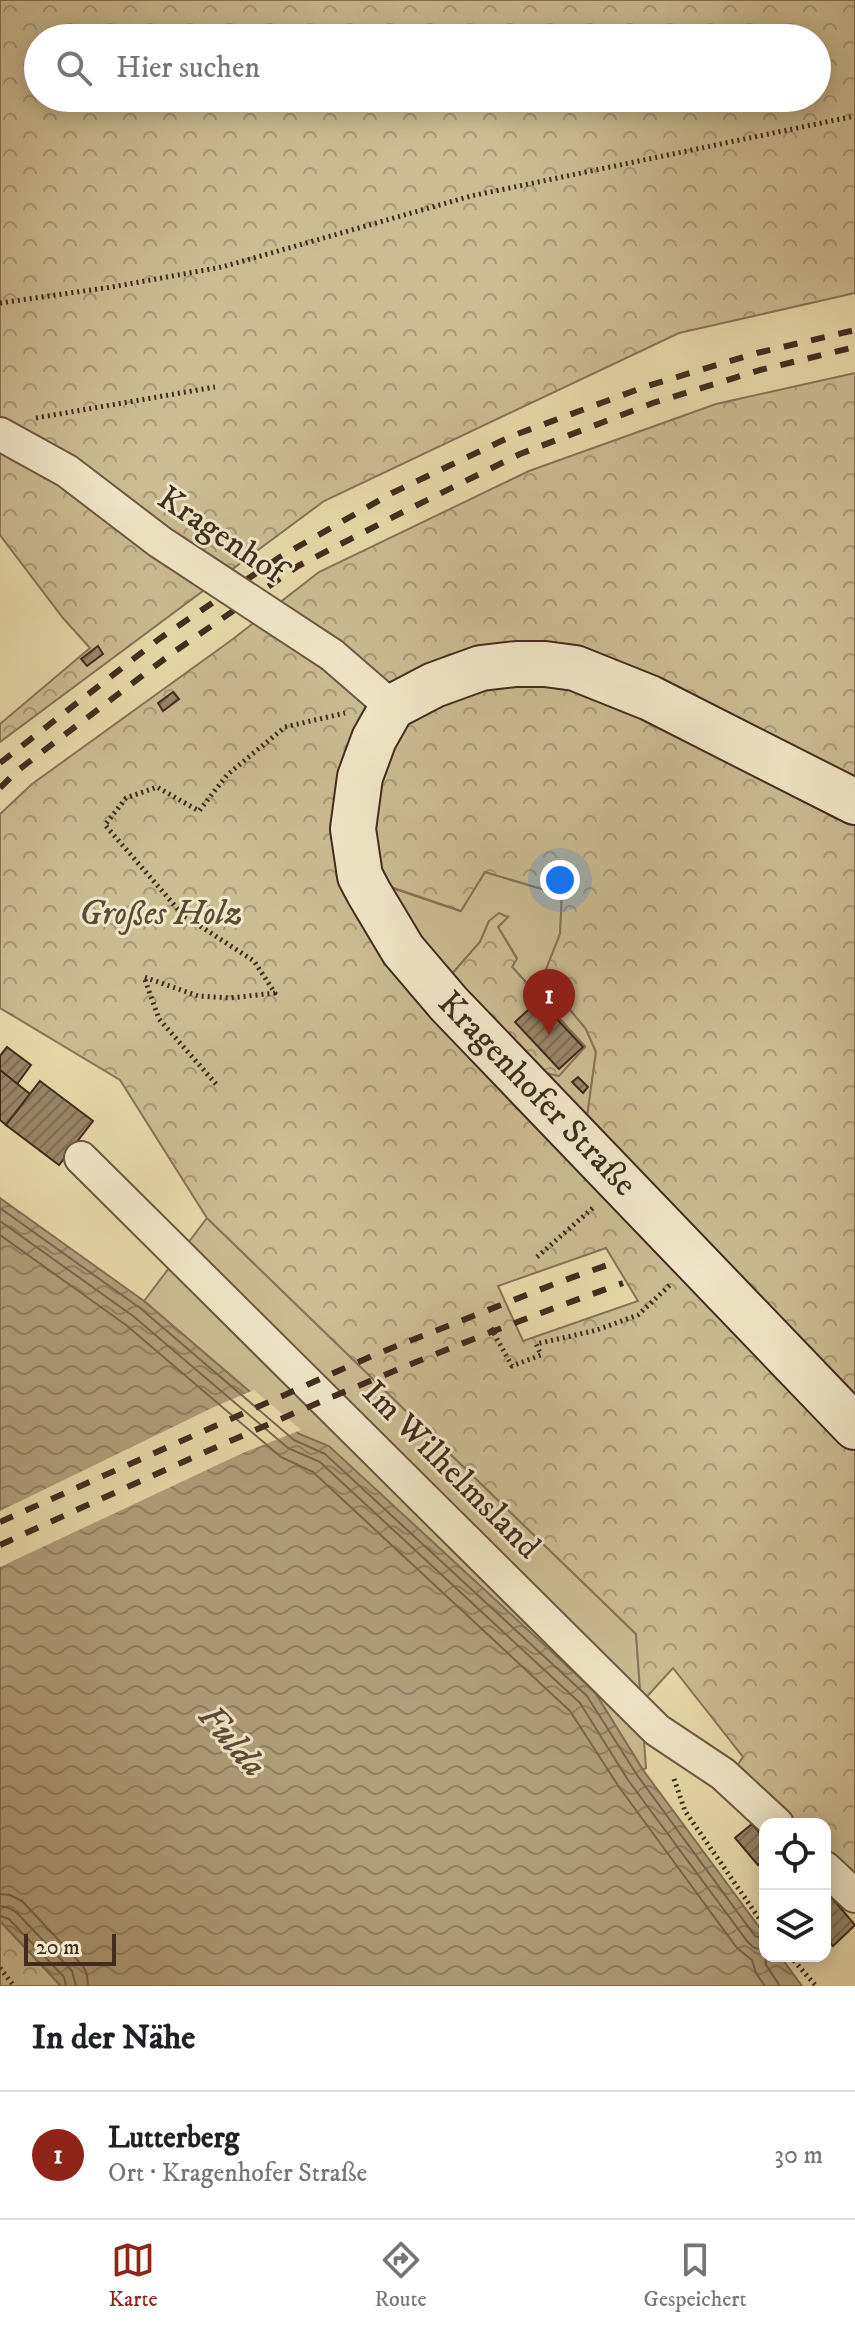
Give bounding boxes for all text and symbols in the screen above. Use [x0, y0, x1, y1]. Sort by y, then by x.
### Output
search box [24, 24, 831, 112]
icon: search [52, 46, 96, 90]
text: Hier suchen [116, 50, 260, 87]
street label: Kragenhof [149, 477, 297, 596]
your location [540, 860, 580, 900]
park label: Großes Holz [79, 893, 243, 935]
pin: 1 [523, 969, 575, 1035]
street label: Kragenhofer Straße [429, 983, 645, 1205]
street label: Im Wilhelmsland [353, 1372, 549, 1568]
water label: Fulda [188, 1695, 276, 1787]
map controls [759, 1818, 831, 1962]
button: locate [759, 1818, 831, 1890]
button: layers [759, 1890, 831, 1962]
scale bar [24, 1930, 116, 1966]
text: 20 m [36, 1934, 80, 1961]
text: In der Nähe [32, 2017, 195, 2059]
text: Lutterberg [108, 2120, 239, 2157]
text: 1 [53, 2139, 63, 2172]
text: 30 m [774, 2139, 823, 2172]
text: Ort · Kragenhofer Straße [108, 2157, 367, 2190]
tab: Karte [108, 2238, 158, 2313]
tab: Route [375, 2238, 427, 2313]
tab: Gespeichert [644, 2238, 747, 2313]

